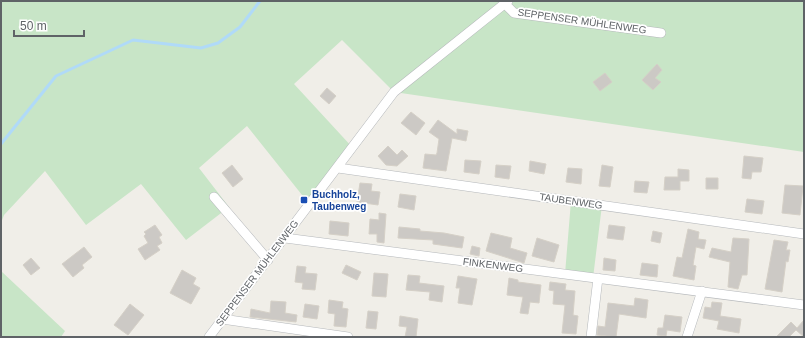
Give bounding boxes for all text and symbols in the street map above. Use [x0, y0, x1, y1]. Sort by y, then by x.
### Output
street label: SEPPENSER MÜHLENWEG [517, 7, 647, 36]
scale bar [14, 12, 84, 38]
text: 50 m [20, 19, 47, 33]
place label: Buchholz, Taubenweg [312, 189, 366, 212]
street label: TAUBENWEG [539, 191, 604, 211]
marker: Buchholz, Taubenweg [299, 195, 309, 205]
street label: SEPPENSER MÜHLENWEG [213, 218, 301, 328]
street label: FINKENWEG [462, 256, 524, 274]

